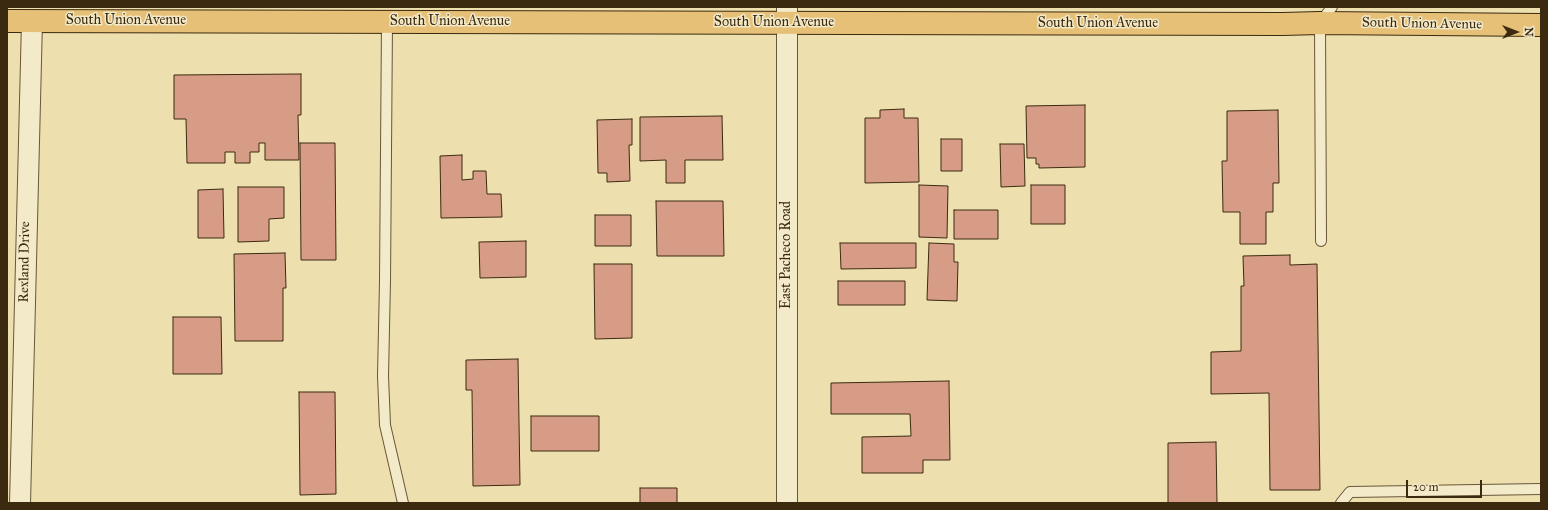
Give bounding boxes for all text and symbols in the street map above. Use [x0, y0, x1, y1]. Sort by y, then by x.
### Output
north arrow [1496, 12, 1536, 52]
street label: South Union Avenue [66, 13, 186, 29]
street label: South Union Avenue [390, 14, 510, 30]
street label: South Union Avenue [714, 15, 834, 31]
street label: South Union Avenue [1362, 15, 1482, 33]
street label: South Union Avenue [1038, 16, 1158, 32]
text: N [1522, 27, 1535, 37]
street label: East Pacheco Road [779, 201, 795, 309]
street label: Rexland Drive [16, 221, 34, 303]
scale bar [1408, 472, 1484, 498]
text: 20 m [1413, 480, 1439, 494]

